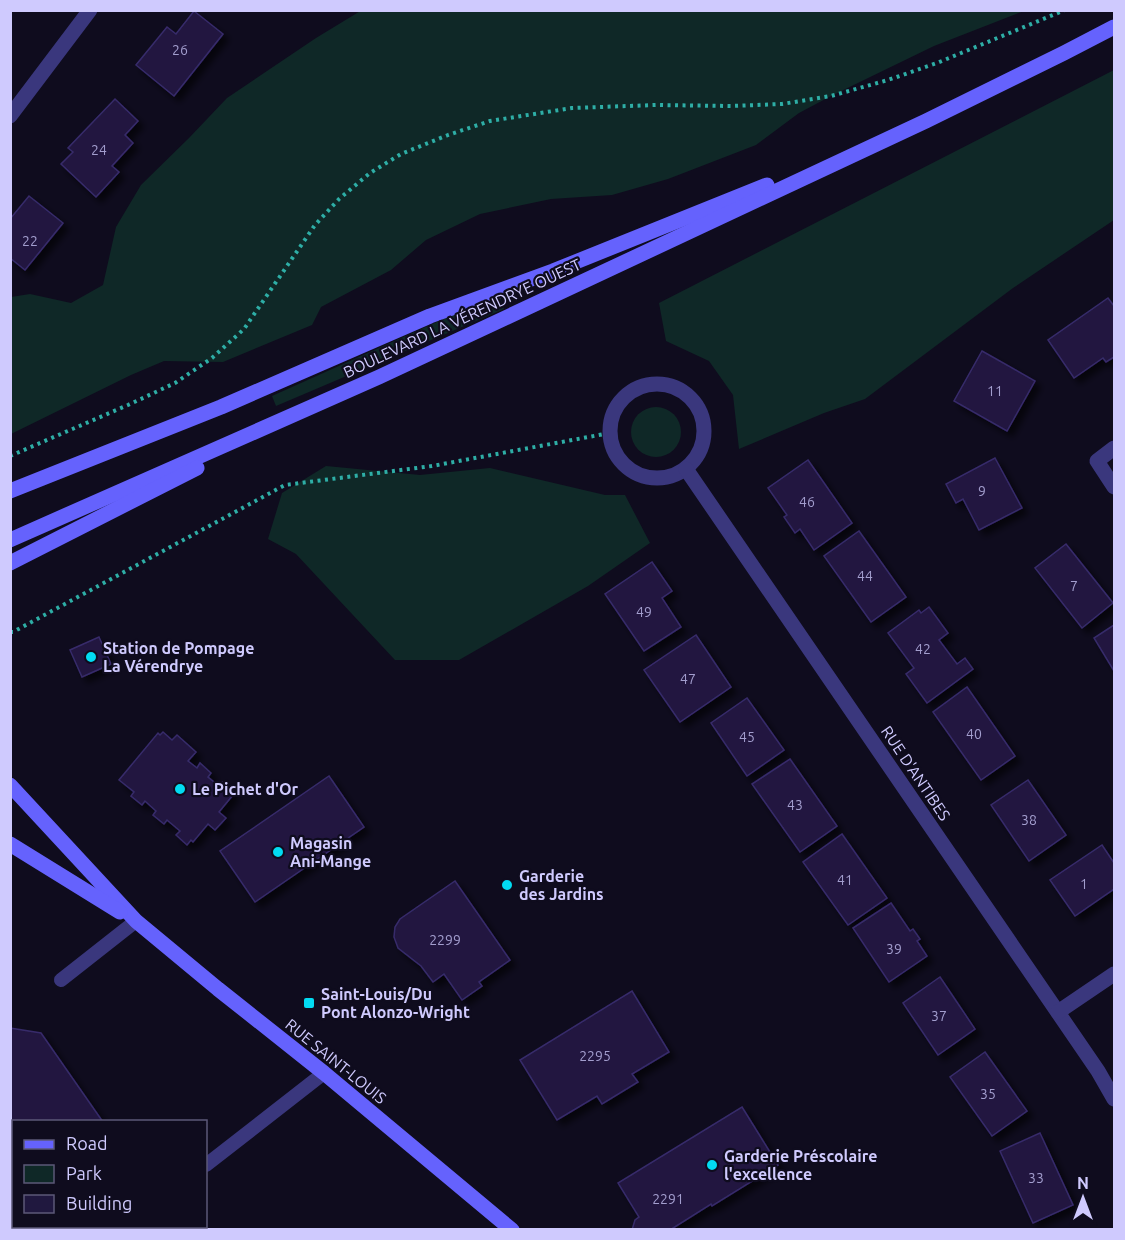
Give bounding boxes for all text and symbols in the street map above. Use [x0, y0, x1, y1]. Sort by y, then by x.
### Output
house number: 26 [172, 42, 188, 58]
house number: 24 [91, 142, 107, 158]
house number: 22 [22, 233, 38, 249]
street label: BOULEVARD LA VÉRENDRYE OUEST [339, 253, 584, 381]
house number: 11 [987, 383, 1003, 399]
house number: 9 [978, 483, 986, 499]
house number: 46 [799, 494, 815, 510]
house number: 44 [857, 568, 873, 584]
house number: 7 [1070, 578, 1078, 594]
house number: 49 [636, 604, 652, 620]
place label: Station de Pompage La Vérendrye [103, 639, 254, 675]
house number: 42 [915, 641, 931, 657]
marker: Station de Pompage La Vérendrye [84, 650, 98, 664]
house number: 47 [680, 671, 696, 687]
street label: RUE D'ANTIBES [878, 722, 954, 824]
house number: 40 [966, 726, 982, 742]
house number: 45 [739, 729, 755, 745]
place label: Le Pichet d'Or [192, 780, 299, 798]
marker: Le Pichet d'Or [173, 782, 187, 796]
house number: 43 [787, 797, 803, 813]
house number: 38 [1021, 812, 1037, 828]
place label: Magasin Ani-Mange [290, 834, 371, 870]
marker: Magasin Ani-Mange [271, 845, 285, 859]
place label: Garderie des Jardins [519, 867, 604, 903]
house number: 41 [837, 872, 853, 888]
house number: 1 [1080, 876, 1088, 892]
marker: Garderie des Jardins [500, 878, 514, 892]
house number: 2299 [429, 932, 461, 948]
house number: 39 [886, 941, 902, 957]
place label: Saint-Louis/Du Pont Alonzo-Wright [321, 985, 470, 1021]
marker: Saint-Louis/Du Pont Alonzo-Wright [302, 996, 316, 1010]
house number: 37 [931, 1008, 947, 1024]
street label: RUE SAINT-LOUIS [282, 1015, 390, 1107]
house number: 2295 [579, 1048, 611, 1064]
house number: 35 [980, 1086, 996, 1102]
legend [12, 1120, 207, 1228]
text: Road [66, 1133, 108, 1153]
place label: Garderie Préscolaire l'excellence [724, 1147, 877, 1183]
marker: Garderie Préscolaire l'excellence [705, 1158, 719, 1172]
text: Park [66, 1163, 102, 1183]
north arrow [1053, 1168, 1113, 1228]
house number: 33 [1028, 1170, 1044, 1186]
text: N [1077, 1174, 1089, 1192]
house number: 2291 [652, 1191, 684, 1207]
text: Building [66, 1193, 132, 1213]

